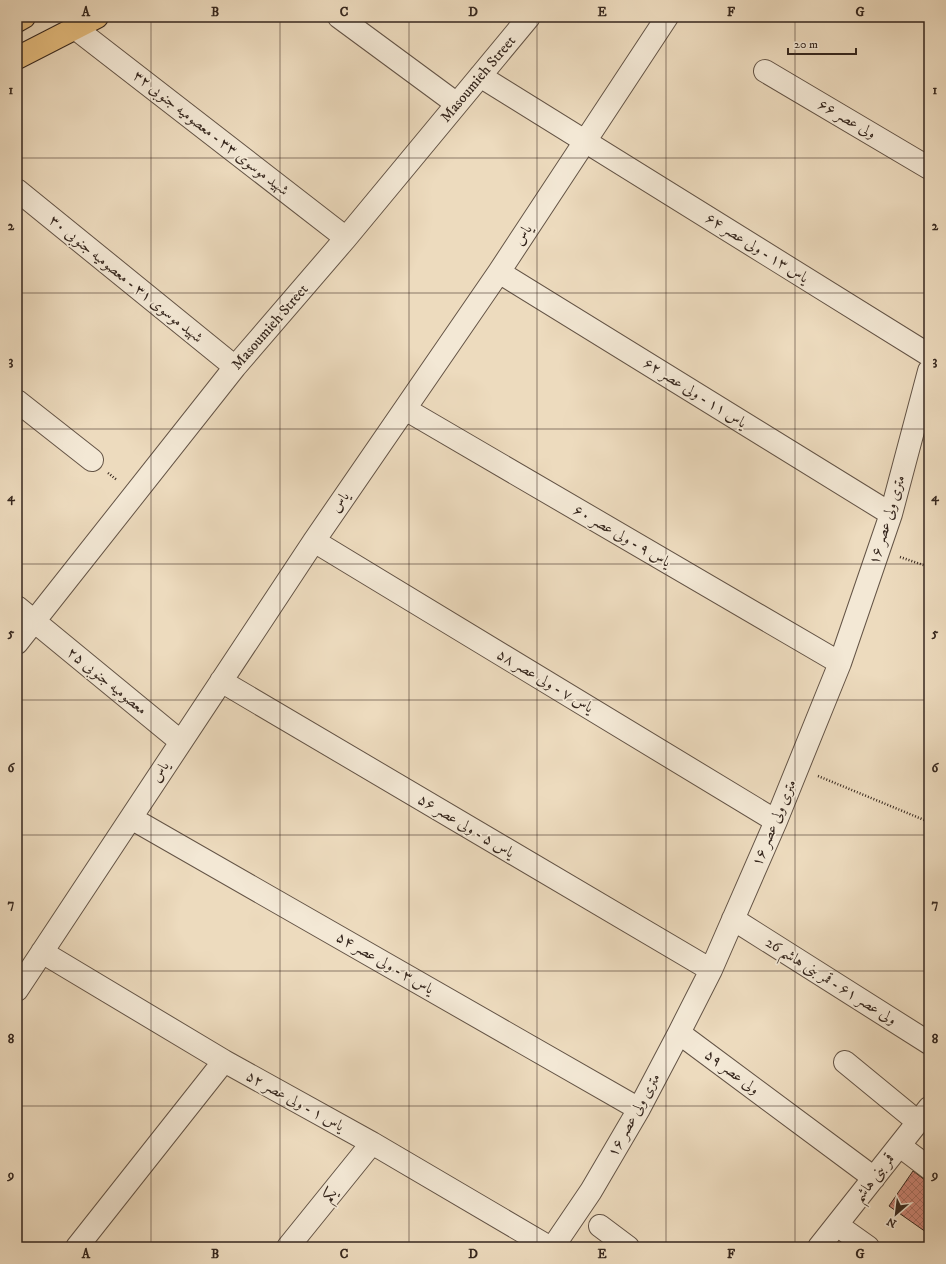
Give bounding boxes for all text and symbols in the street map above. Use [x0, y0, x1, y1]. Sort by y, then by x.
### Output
text: A [81, 4, 91, 20]
text: B [211, 4, 219, 20]
text: C [340, 4, 349, 20]
text: D [468, 4, 478, 20]
text: E [597, 4, 607, 20]
text: F [727, 4, 736, 20]
text: G [855, 4, 865, 20]
scale bar [788, 30, 856, 56]
street label: Masoumieh Street [436, 32, 520, 126]
text: 20 m [794, 37, 818, 52]
street label: شهید موسوی ۳۳ - معصومیه جنوبی ۳۲ [129, 66, 293, 201]
text: 1 [9, 82, 14, 98]
text: 1 [933, 82, 938, 98]
street label: ولی عصر ۶۶ [815, 95, 879, 143]
street label: یاس ۱۳ - ولی عصر ۶۴ [702, 209, 813, 288]
street label: شهید موسوی ۳۱ - معصومیه جنوبی ۳۰ [44, 211, 207, 348]
text: 2 [8, 218, 15, 234]
text: 2 [932, 218, 939, 234]
street label: یاس [509, 220, 537, 249]
street label: Masoumieh Street [228, 280, 313, 374]
text: 3 [9, 353, 14, 369]
text: 3 [933, 353, 938, 369]
street label: یاس ۱۱ - ولی عصر ۶۲ [640, 354, 751, 433]
street label: ۱۶ متری ولی عصر [864, 473, 910, 567]
street label: یاس [326, 487, 355, 516]
text: 4 [6, 489, 15, 506]
text: 4 [930, 489, 939, 506]
street label: یاس ۹ - ولی عصر ۶۰ [570, 500, 675, 572]
text: 5 [7, 625, 15, 641]
text: 5 [931, 625, 939, 641]
street label: معصومیه جنوبی ۲۵ [63, 643, 151, 720]
street label: یاس ۷ - ولی عصر ۵۸ [493, 645, 598, 718]
street label: یاس [146, 757, 174, 786]
text: 6 [8, 760, 16, 776]
text: 6 [932, 760, 940, 776]
street label: ۱۶ متری ولی عصر [747, 777, 801, 869]
street label: یاس ۵ - ولی عصر ۵۶ [414, 790, 519, 863]
text: 7 [8, 896, 15, 912]
text: 7 [932, 896, 939, 912]
street label: یاس ۳ - ولی عصر ۵۴ [333, 927, 438, 999]
street label: ولی عصر ۶۱ - قمر بنی هاشم 26 [759, 933, 900, 1033]
text: 8 [8, 1031, 15, 1047]
text: 8 [932, 1031, 939, 1047]
street label: ولی عصر ۵۹ [701, 1045, 763, 1099]
street label: یاس ۱ - ولی عصر ۵۲ [242, 1066, 349, 1136]
street label: ۱۶ متری ولی عصر [603, 1070, 665, 1160]
street label: قمر بنی هاشم [849, 1150, 903, 1209]
text: 9 [7, 1167, 14, 1183]
text: 9 [931, 1167, 938, 1183]
street label: یکم [318, 1183, 345, 1209]
north arrow [876, 1194, 916, 1234]
text: N [885, 1214, 899, 1230]
text: A [81, 1246, 91, 1262]
text: B [211, 1246, 219, 1262]
text: C [340, 1246, 349, 1262]
text: D [468, 1246, 478, 1262]
text: E [597, 1246, 607, 1262]
text: F [727, 1246, 736, 1262]
text: G [855, 1246, 865, 1262]

